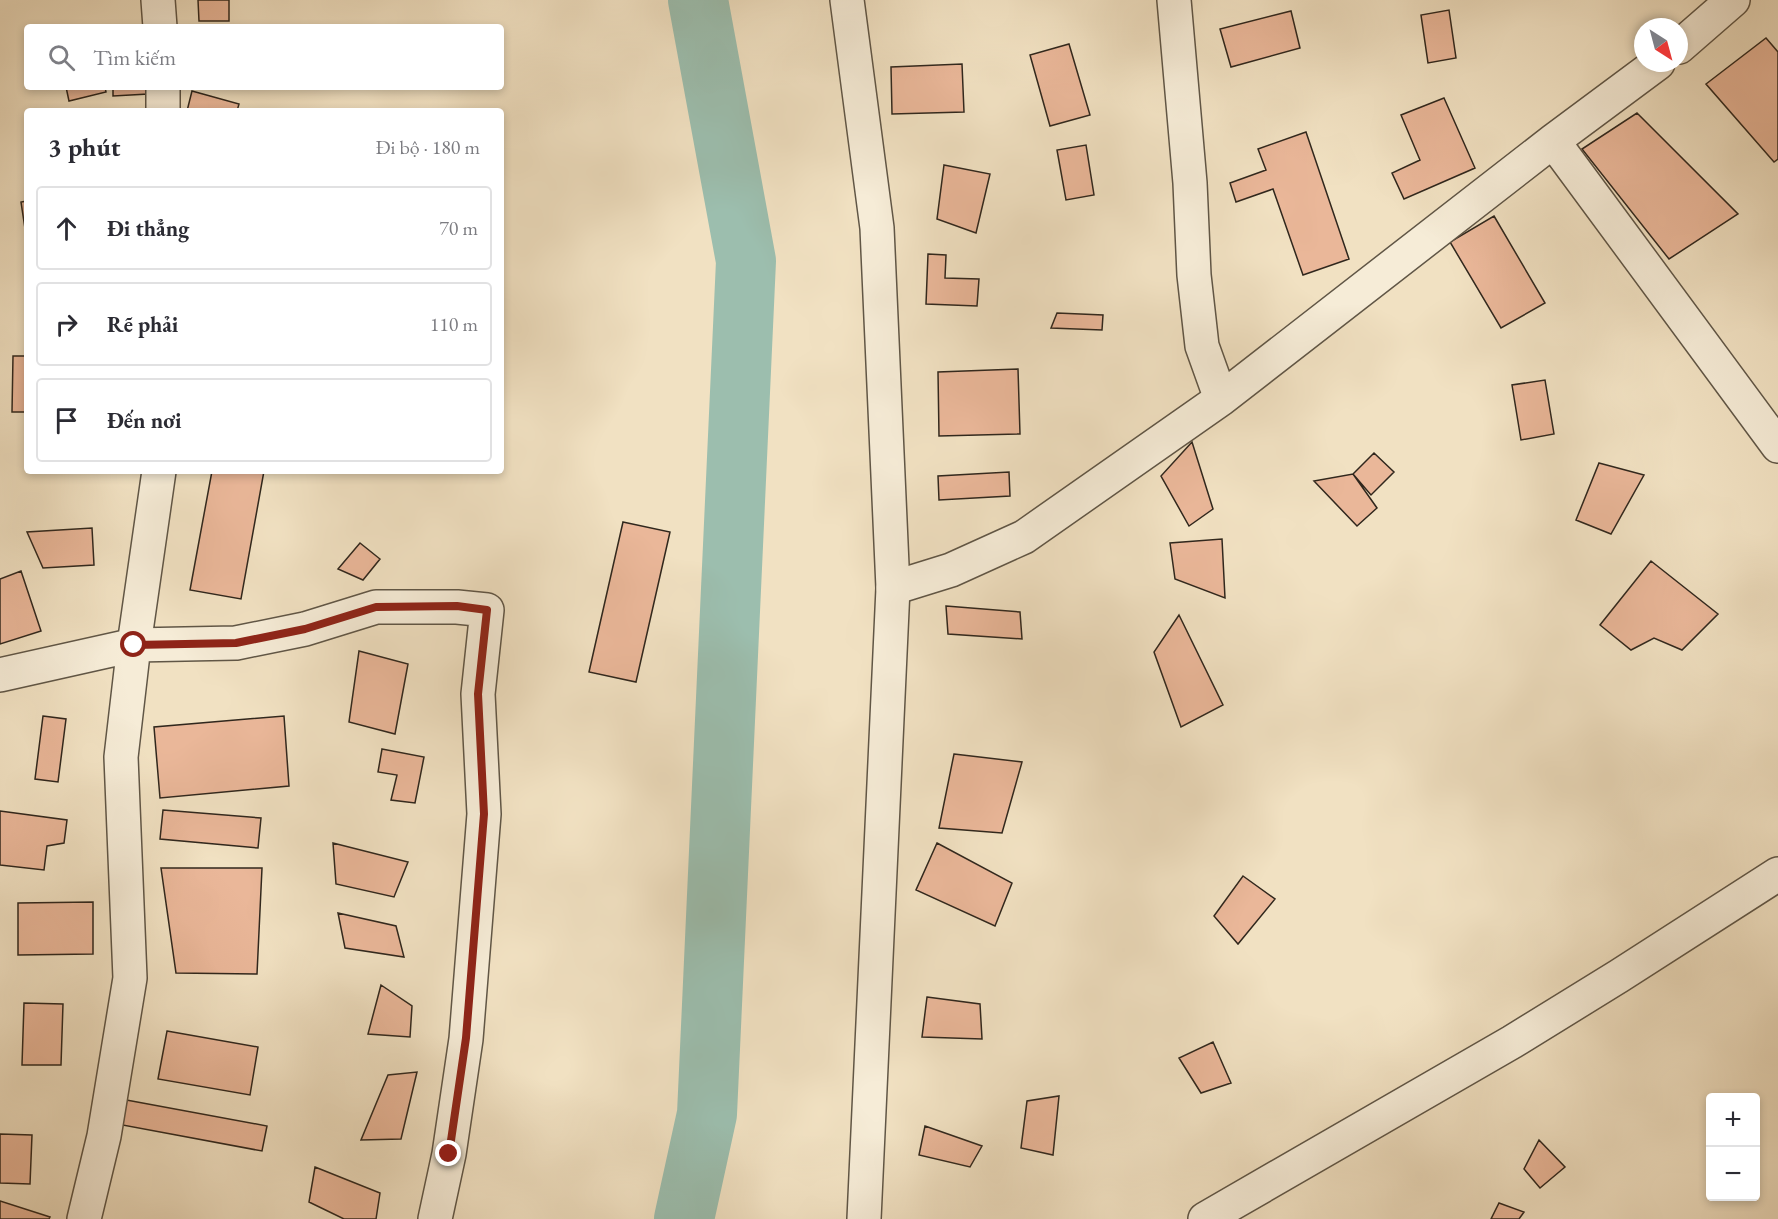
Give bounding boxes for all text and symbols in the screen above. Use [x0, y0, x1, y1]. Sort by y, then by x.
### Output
north arrow [1634, 18, 1688, 72]
search box [24, 24, 504, 90]
icon: search [45, 41, 78, 74]
text: Tìm kiếm [93, 43, 176, 72]
text: 3 phút [48, 130, 120, 164]
text: Đi bộ · 180 m [375, 134, 480, 160]
icon: ahead [50, 212, 83, 245]
text: Đi thẳng [107, 214, 189, 243]
text: 70 m [439, 215, 478, 241]
icon: right [50, 308, 83, 341]
text: Rẽ phải [107, 310, 178, 339]
text: 110 m [430, 311, 478, 337]
icon: arrive [50, 404, 83, 437]
text: Đến nơi [107, 406, 182, 435]
route start [120, 631, 146, 657]
map controls [1706, 1093, 1760, 1201]
button: + [1706, 1093, 1760, 1147]
route end [435, 1140, 461, 1166]
button: − [1706, 1147, 1760, 1201]

